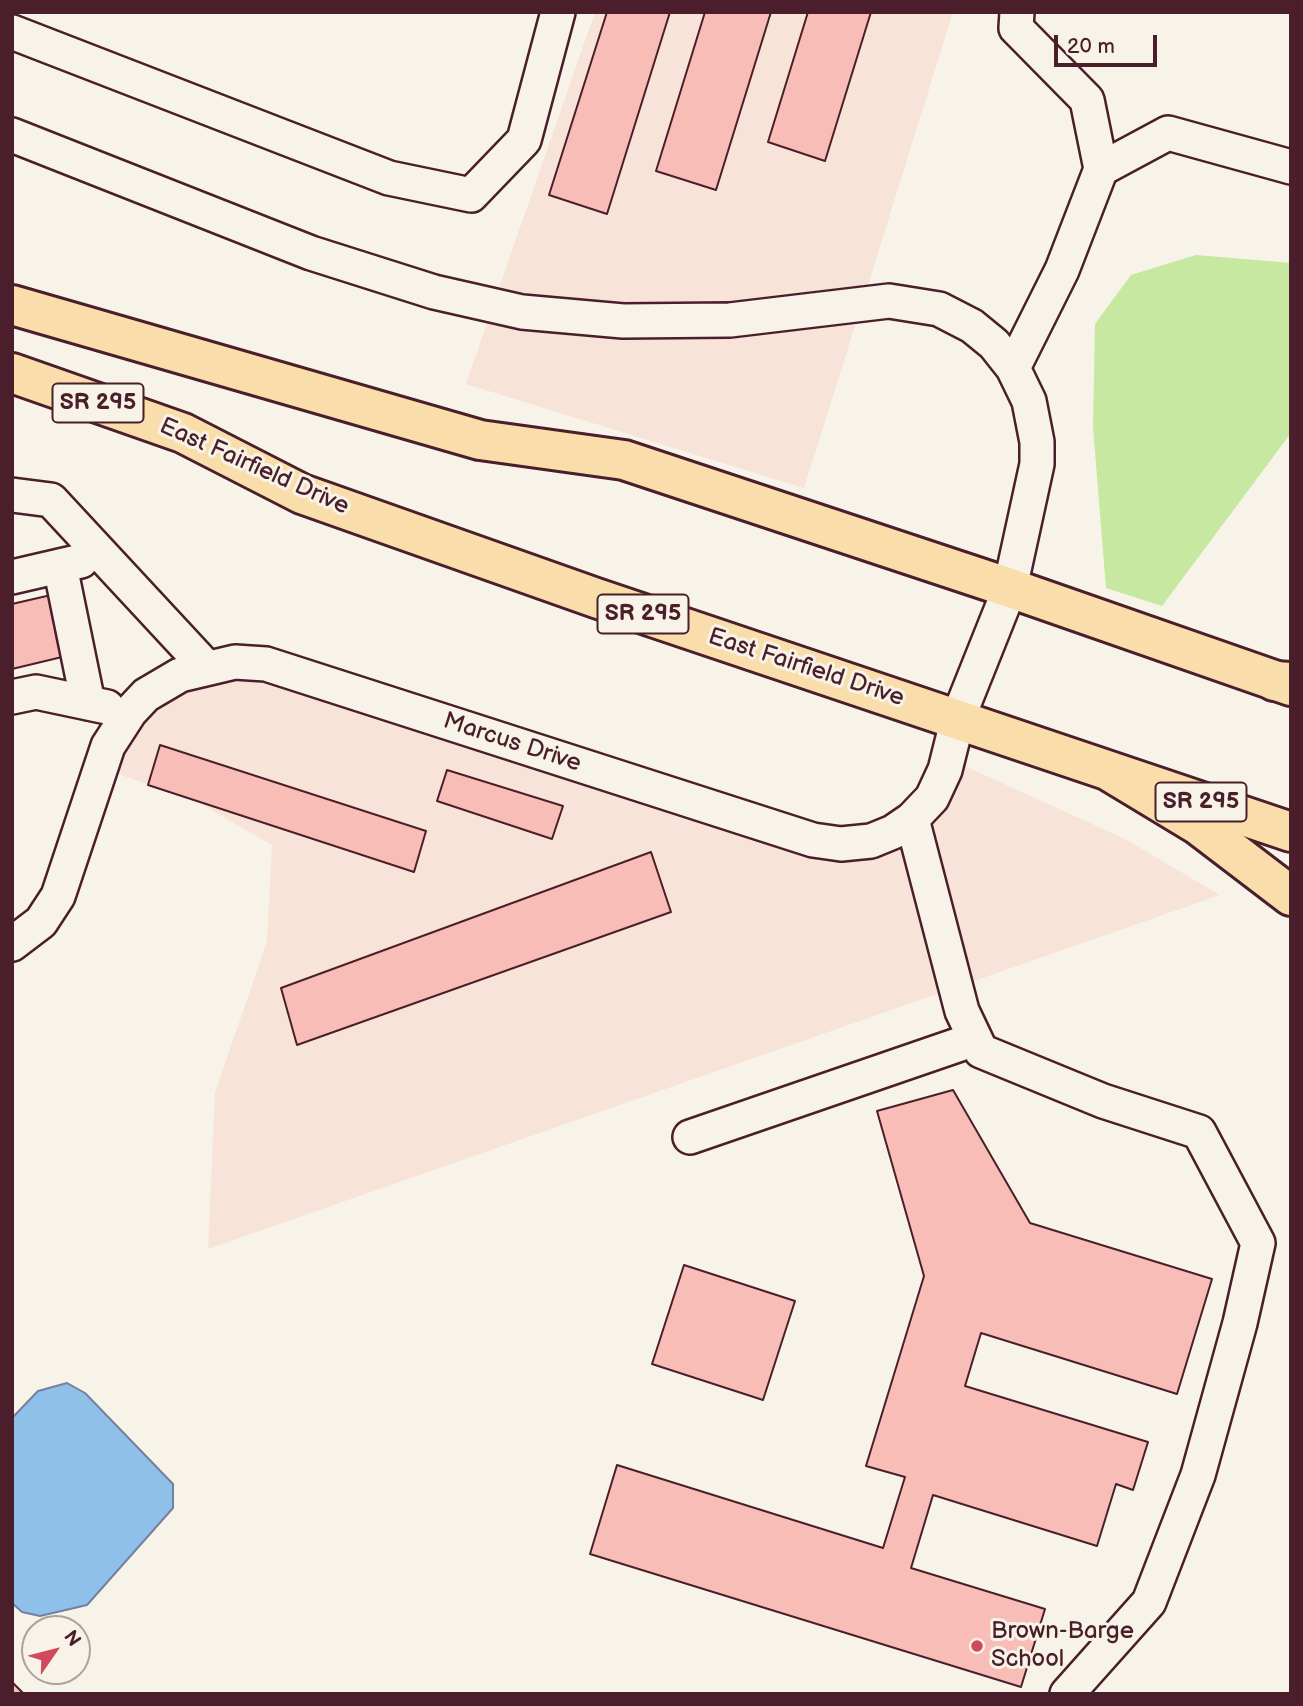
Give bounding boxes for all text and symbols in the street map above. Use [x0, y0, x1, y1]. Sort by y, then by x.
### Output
scale bar [1058, 21, 1161, 65]
text: 20 m [1067, 34, 1115, 59]
road number: SR 295 [52, 384, 144, 422]
street label: East Fairfield Drive [155, 412, 353, 522]
road number: SR 295 [598, 594, 688, 634]
street label: East Fairfield Drive [704, 623, 908, 713]
street label: Marcus Drive [439, 707, 585, 779]
road number: SR 295 [1156, 782, 1246, 822]
north arrow [21, 1615, 91, 1685]
place label: Brown-Barge School [991, 1618, 1134, 1674]
text: N [58, 1626, 85, 1651]
marker: Brown-Barge School [969, 1638, 985, 1654]

